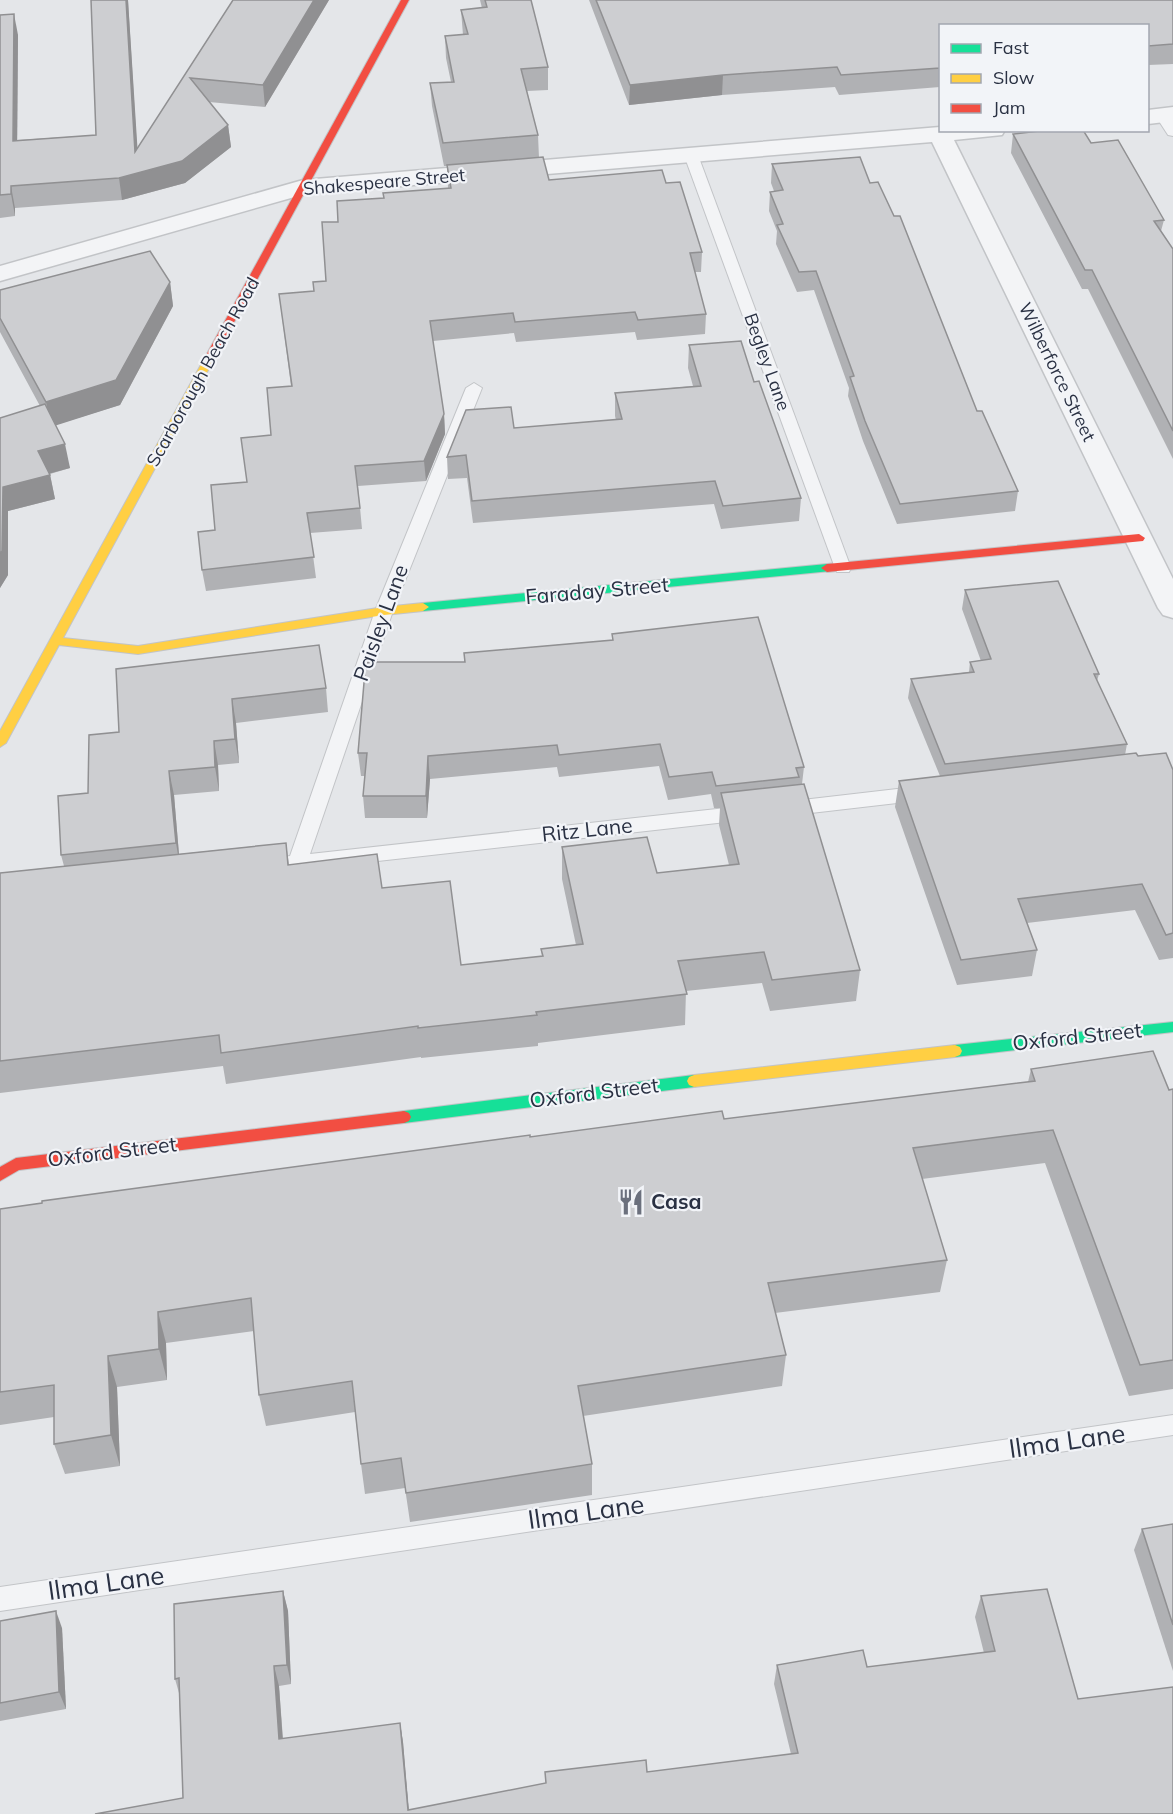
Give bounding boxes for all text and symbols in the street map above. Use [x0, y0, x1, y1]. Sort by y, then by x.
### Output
legend [939, 24, 1149, 132]
text: Fast [993, 36, 1029, 59]
text: Slow [993, 66, 1035, 89]
text: Jam [993, 96, 1026, 119]
street label: Shakespeare Street [302, 163, 466, 200]
street label: Scarborough Beach Road [141, 273, 264, 470]
street label: Wilberforce Street [1014, 299, 1101, 445]
street label: Begley Lane [739, 310, 796, 414]
street label: Paisley Lane [347, 561, 413, 684]
street label: Faraday Street [524, 571, 670, 609]
street label: Ritz Lane [540, 811, 634, 847]
street label: Oxford Street [1011, 1016, 1143, 1056]
street label: Oxford Street [528, 1071, 660, 1113]
street label: Oxford Street [46, 1130, 178, 1172]
restaurant icon: Casa [616, 1187, 646, 1217]
place label: Casa [651, 1188, 702, 1214]
street label: Ilma Lane [1007, 1416, 1127, 1465]
street label: Ilma Lane [526, 1487, 646, 1536]
street label: Ilma Lane [46, 1558, 166, 1607]

